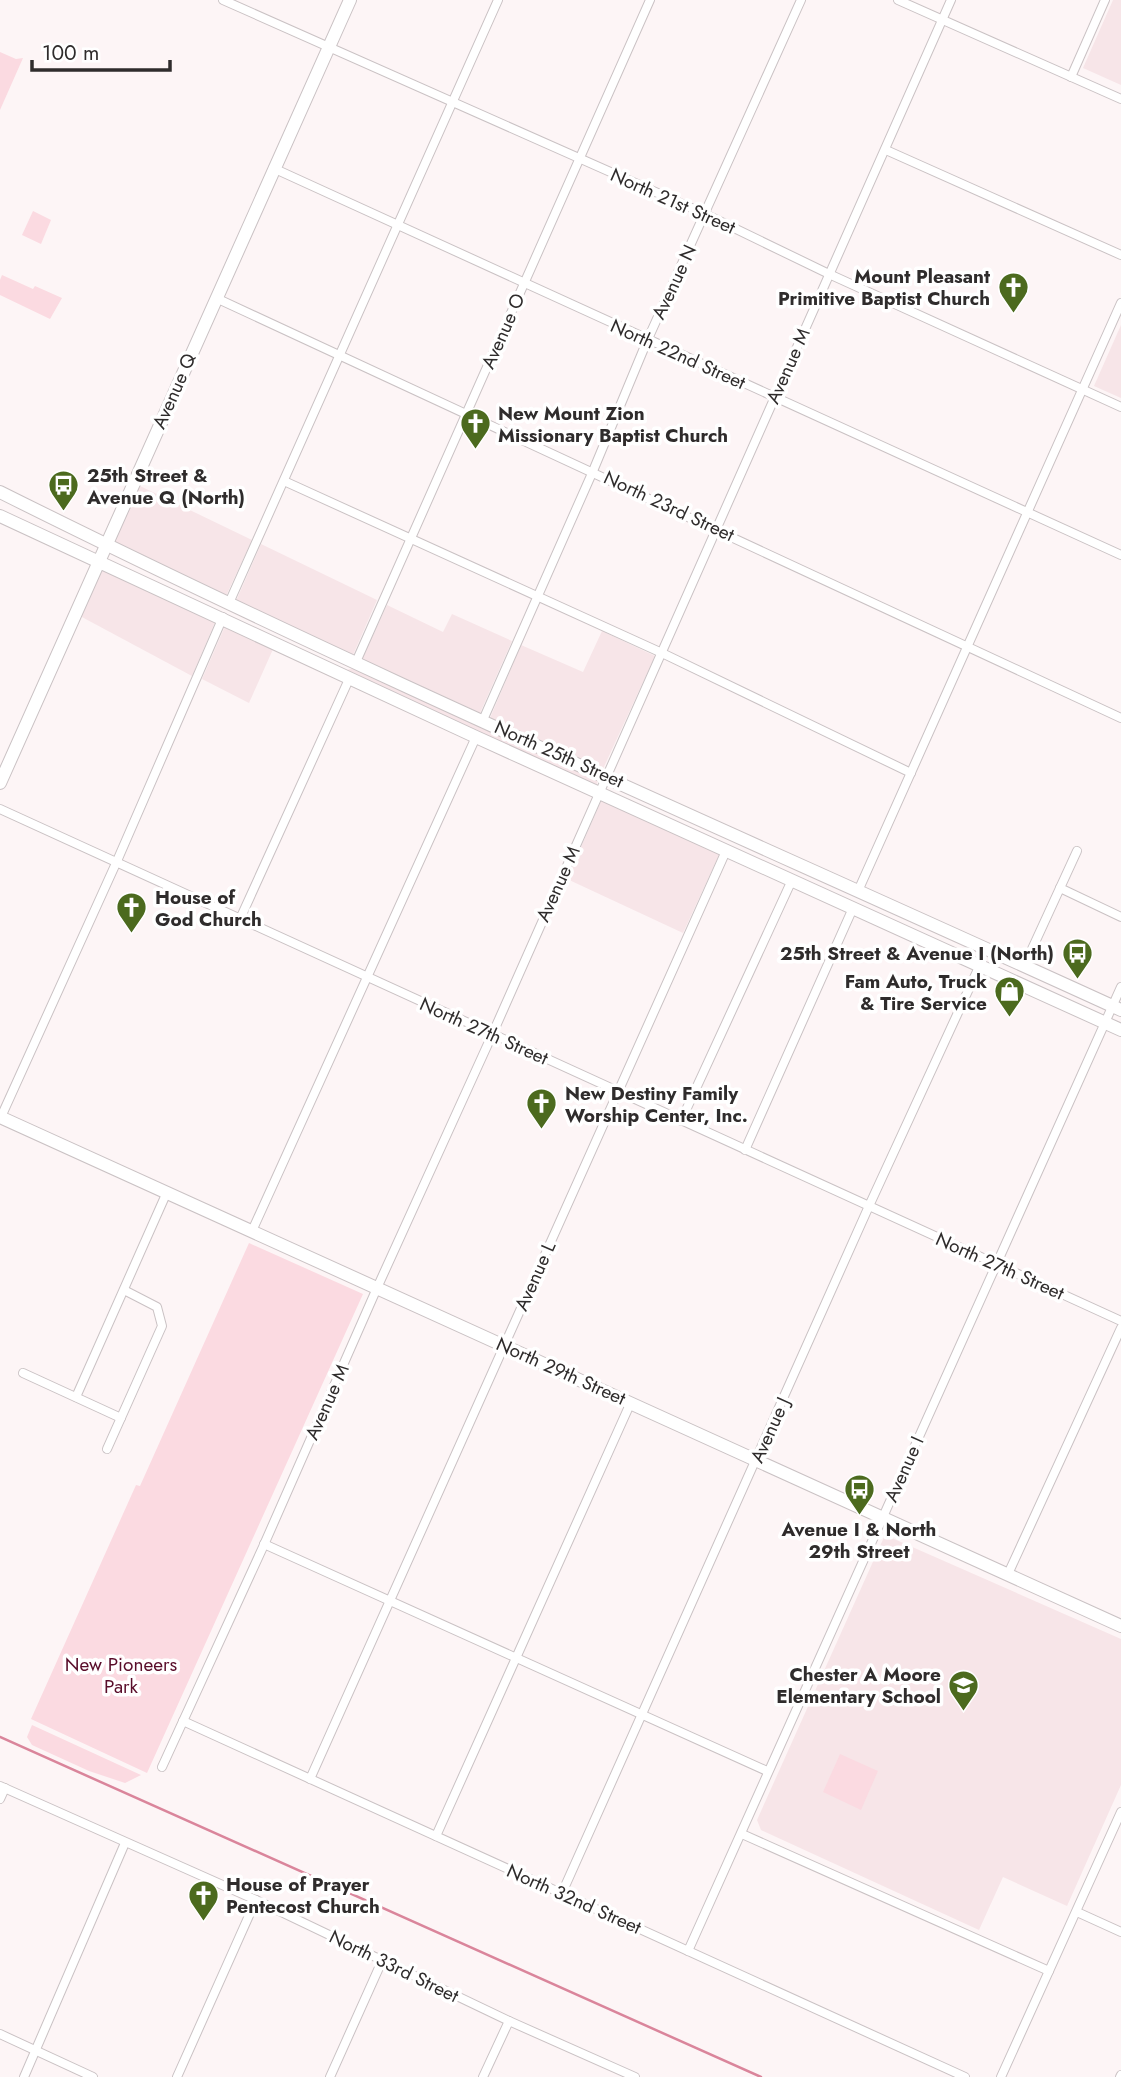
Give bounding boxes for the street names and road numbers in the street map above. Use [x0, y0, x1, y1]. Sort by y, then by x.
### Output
street label: North 21st Street [606, 161, 740, 241]
street label: Avenue N [645, 240, 703, 324]
street label: Avenue O [474, 289, 532, 373]
street label: North 22nd Street [606, 312, 750, 396]
street label: Avenue M [759, 324, 817, 408]
street label: Avenue Q [145, 349, 203, 433]
street label: North 23rd Street [599, 464, 739, 548]
street label: North 25th Street [490, 713, 628, 795]
street label: Avenue M [529, 842, 587, 926]
street label: North 27th Street [415, 991, 553, 1072]
street label: North 27th Street [931, 1226, 1069, 1307]
street label: Avenue L [508, 1237, 562, 1315]
street label: North 29th Street [492, 1330, 630, 1412]
street label: Avenue M [298, 1360, 356, 1444]
street label: Avenue J [744, 1393, 796, 1467]
street label: Avenue I [878, 1432, 930, 1506]
street label: North 32nd Street [502, 1857, 646, 1941]
street label: North 33rd Street [325, 1923, 464, 2009]

